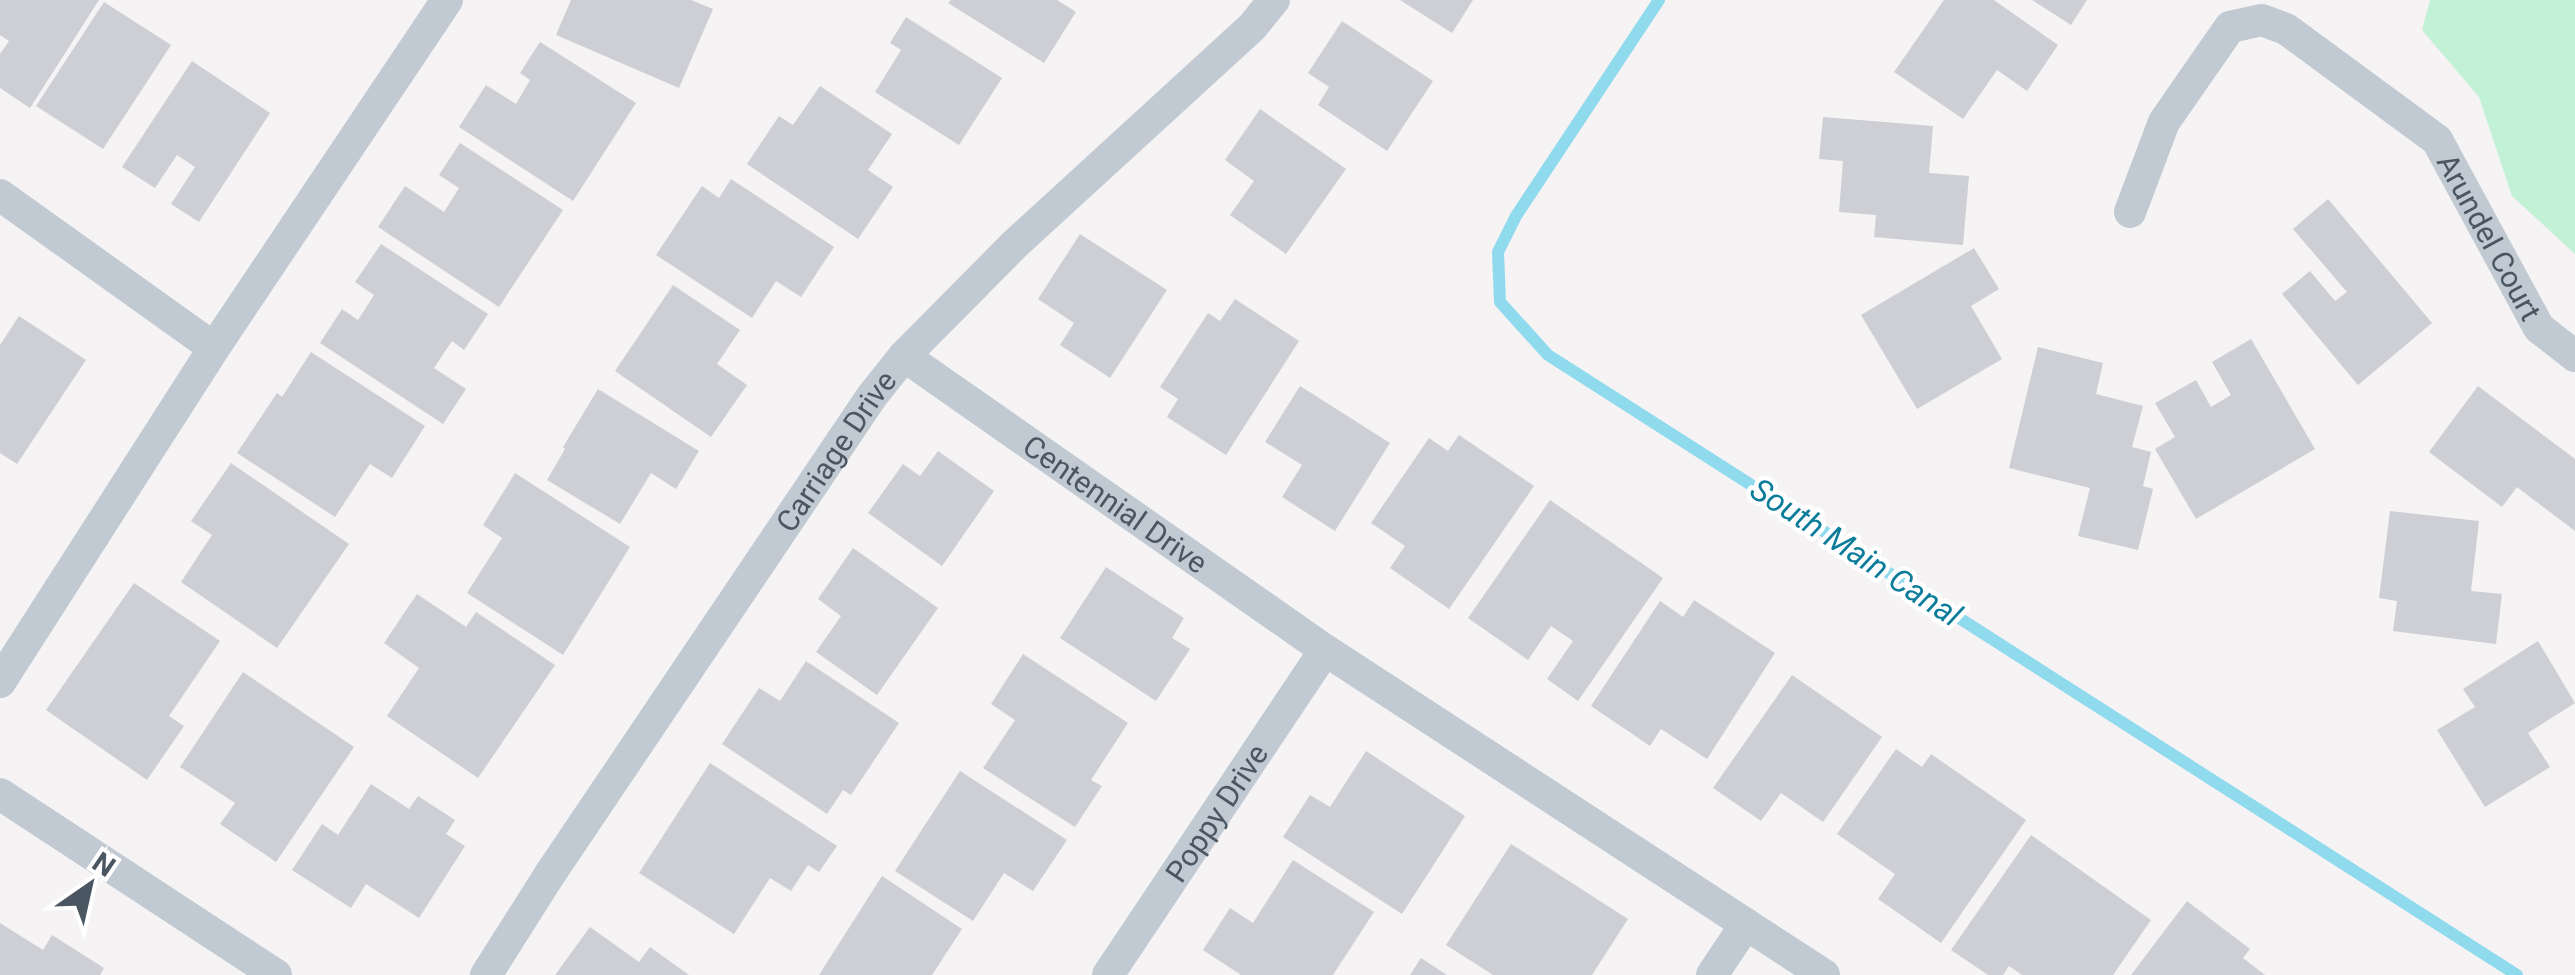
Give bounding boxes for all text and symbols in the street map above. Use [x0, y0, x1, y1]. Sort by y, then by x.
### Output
street label: Arundel Court [2430, 148, 2549, 326]
street label: Carriage Drive [768, 363, 903, 538]
street label: Centennial Drive [1017, 427, 1214, 580]
water label: South Main Canal [1744, 470, 1969, 635]
street label: Poppy Drive [1158, 737, 1275, 888]
north arrow [40, 835, 140, 935]
text: N [86, 845, 121, 884]

